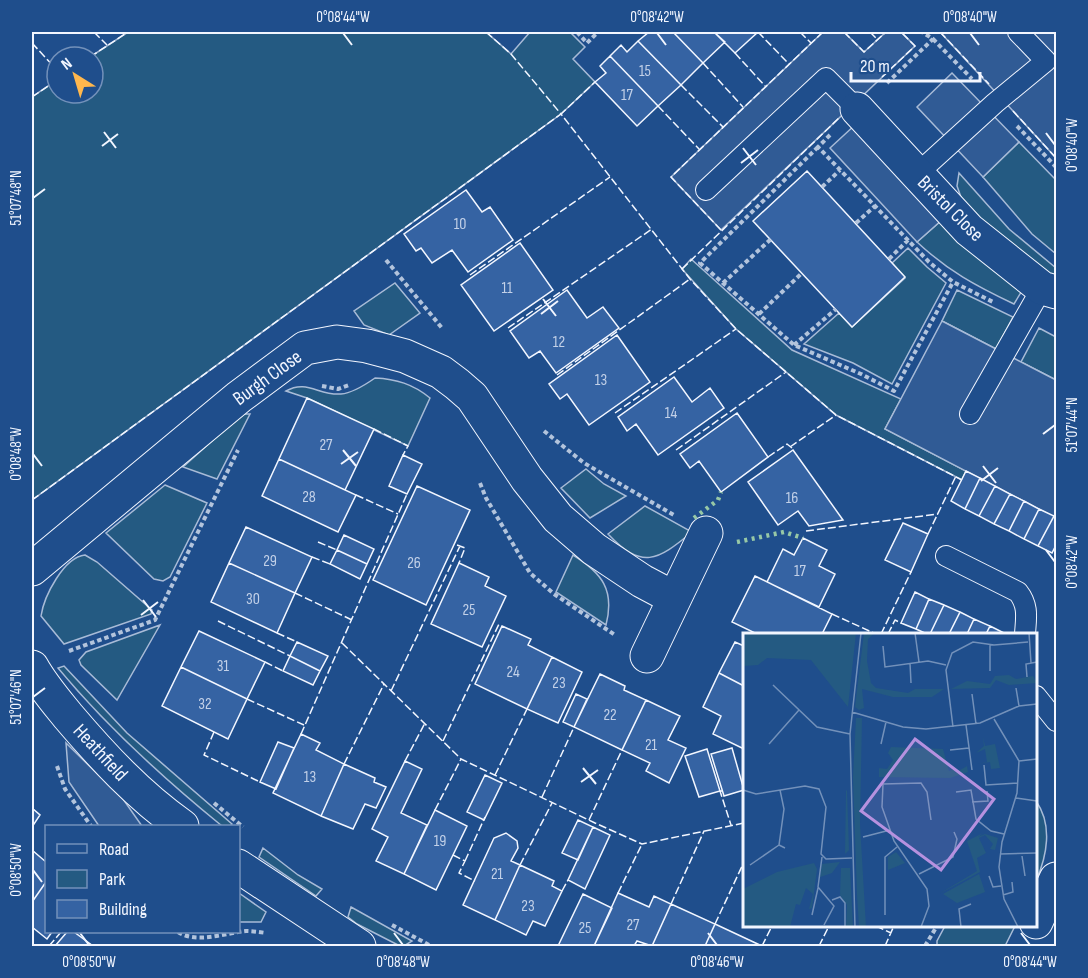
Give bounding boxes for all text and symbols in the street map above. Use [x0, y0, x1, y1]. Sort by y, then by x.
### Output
text: 0°08'44"W [316, 8, 370, 27]
text: 0°08'42"W [630, 8, 684, 27]
text: 0°08'40"W [943, 8, 997, 27]
north arrow [45, 45, 105, 105]
scale bar [851, 45, 980, 83]
text: N [58, 54, 76, 74]
text: 20 m [860, 56, 890, 77]
house number: 15 [639, 62, 651, 81]
house number: 17 [621, 86, 634, 105]
text: 0°08'40"W [1063, 118, 1082, 172]
text: 51°07'48"N [7, 170, 26, 226]
street label: Bristol Close [912, 171, 988, 247]
house number: 10 [454, 215, 466, 234]
house number: 11 [501, 279, 513, 298]
house number: 12 [553, 333, 565, 352]
street label: Burgh Close [229, 345, 307, 411]
house number: 13 [595, 371, 607, 390]
text: 51°07'44"N [1063, 397, 1082, 453]
house number: 14 [665, 404, 677, 423]
text: 0°08'48"W [7, 427, 26, 481]
house number: 27 [319, 436, 333, 455]
house number: 28 [302, 488, 316, 507]
house number: 16 [786, 489, 798, 508]
text: 0°08'42"W [1063, 535, 1082, 589]
house number: 29 [263, 552, 277, 571]
house number: 26 [407, 554, 421, 573]
house number: 17 [794, 562, 807, 581]
house number: 30 [246, 590, 260, 609]
house number: 25 [462, 601, 476, 620]
inset map [743, 633, 1037, 927]
house number: 31 [217, 657, 230, 676]
house number: 24 [506, 663, 520, 682]
text: 51°07'46"N [7, 669, 26, 725]
house number: 23 [552, 674, 566, 693]
house number: 32 [198, 695, 212, 714]
house number: 22 [603, 706, 617, 725]
street label: Heathfield [68, 719, 133, 786]
house number: 21 [645, 736, 658, 755]
house number: 13 [304, 768, 316, 787]
legend [45, 825, 240, 933]
house number: 19 [434, 832, 446, 851]
text: Road [99, 839, 129, 860]
text: 0°08'50"W [7, 843, 26, 897]
house number: 21 [491, 865, 504, 884]
text: Park [99, 869, 125, 890]
house number: 23 [521, 897, 535, 916]
text: Building [99, 899, 147, 920]
house number: 27 [626, 916, 640, 935]
house number: 25 [578, 919, 592, 938]
text: 0°08'50"W [62, 953, 116, 972]
text: 0°08'48"W [376, 953, 430, 972]
text: 0°08'46"W [690, 953, 744, 972]
text: 0°08'44"W [1003, 953, 1057, 972]

